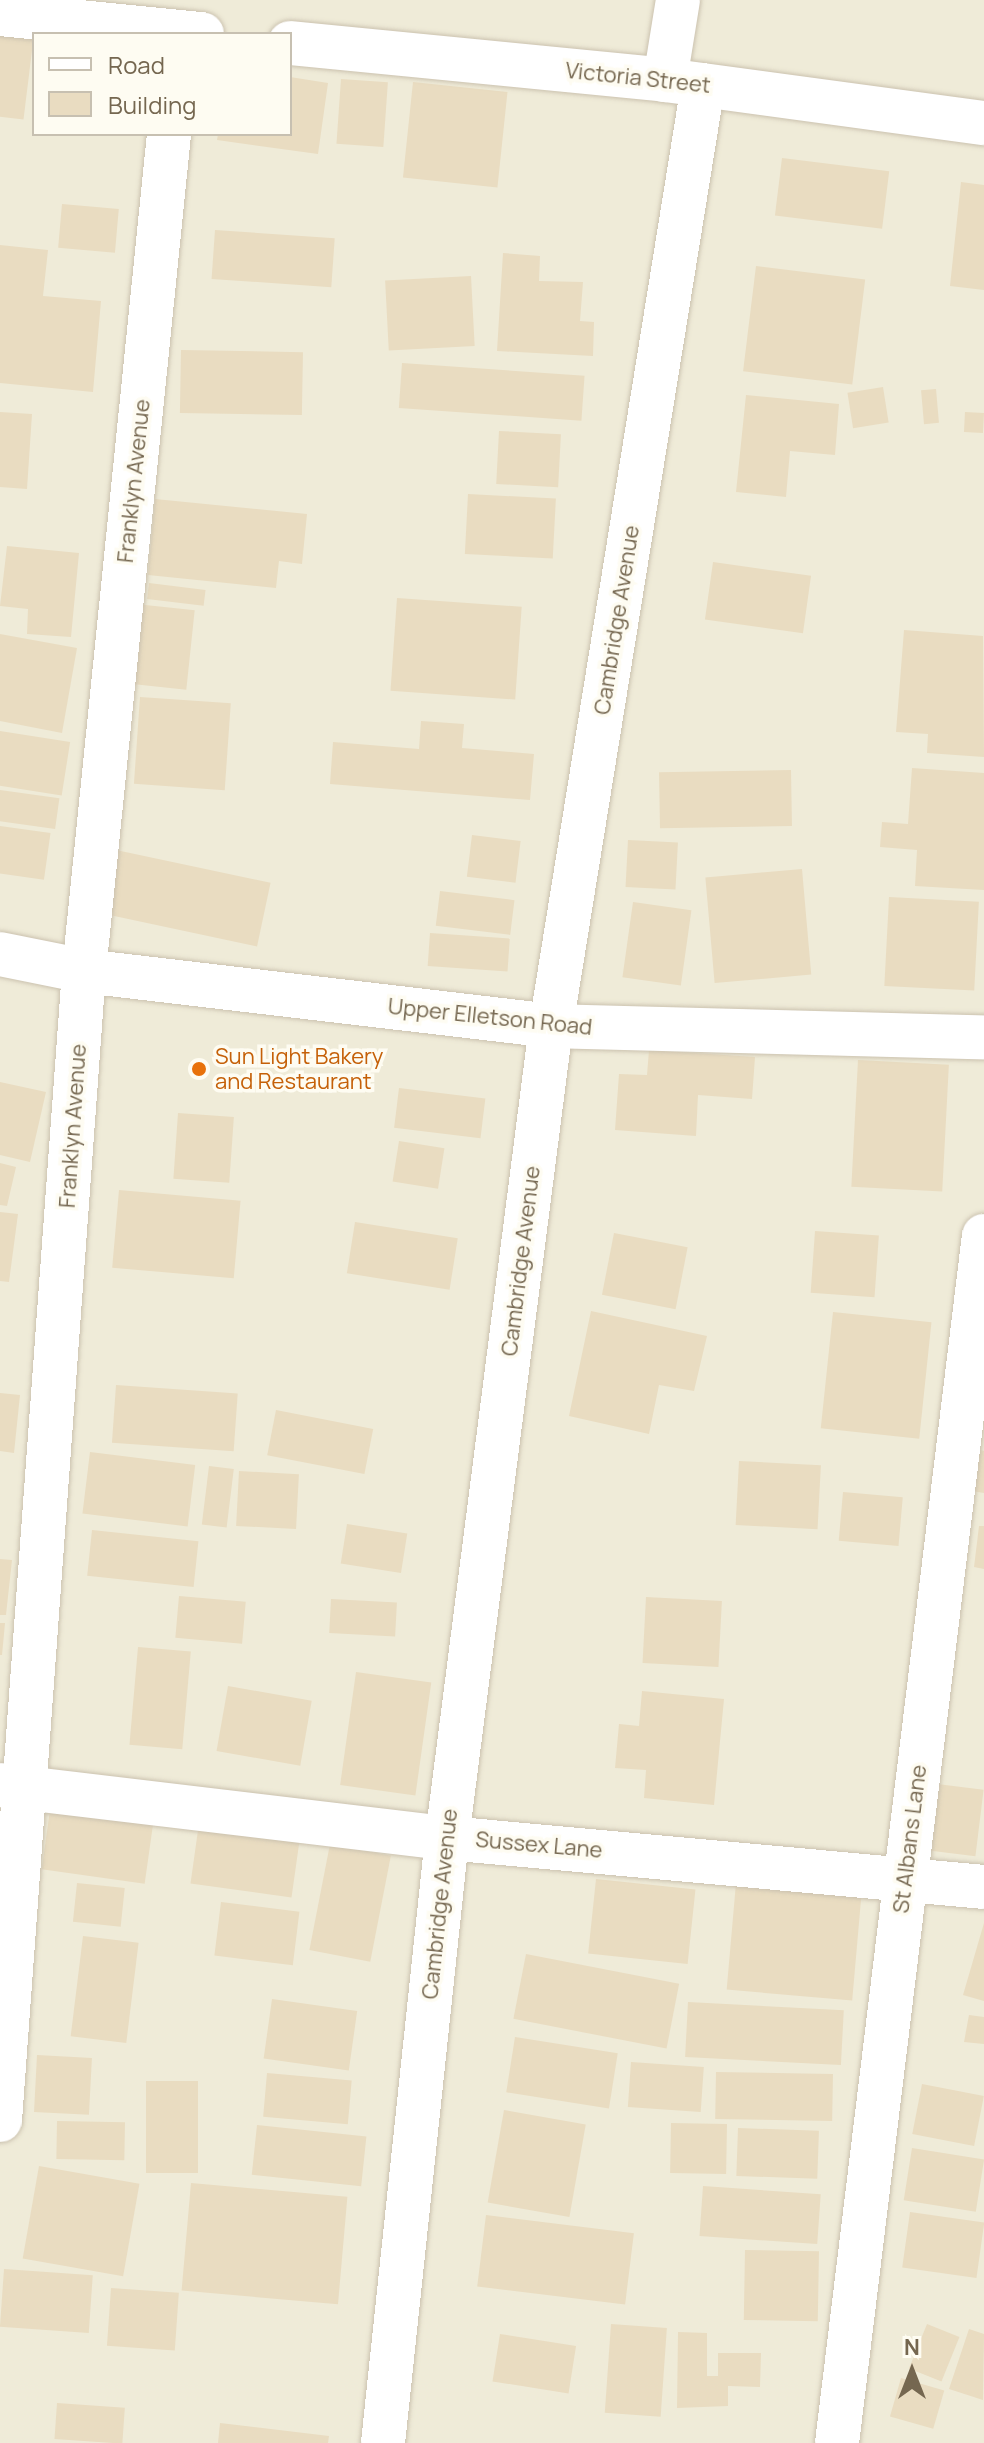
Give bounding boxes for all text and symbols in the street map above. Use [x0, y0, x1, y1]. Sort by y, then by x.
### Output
legend [32, 32, 292, 136]
text: Road [108, 48, 165, 81]
street label: Victoria Street [564, 57, 712, 99]
text: Building [108, 88, 196, 121]
street label: Franklyn Avenue [112, 398, 156, 564]
street label: Cambridge Avenue [589, 523, 645, 717]
street label: Upper Elletson Road [387, 993, 593, 1041]
street label: Franklyn Avenue [54, 1043, 92, 1209]
place label: Sun Light Bakery and Restaurant [215, 1043, 383, 1094]
marker: Sun Light Bakery and Restaurant [190, 1060, 208, 1078]
street label: Cambridge Avenue [496, 1164, 546, 1358]
street label: St Albans Lane [888, 1763, 932, 1915]
street label: Cambridge Avenue [417, 1807, 463, 2001]
street label: Sussex Lane [474, 1826, 604, 1864]
north arrow [872, 2331, 952, 2411]
text: N [904, 2332, 920, 2362]

